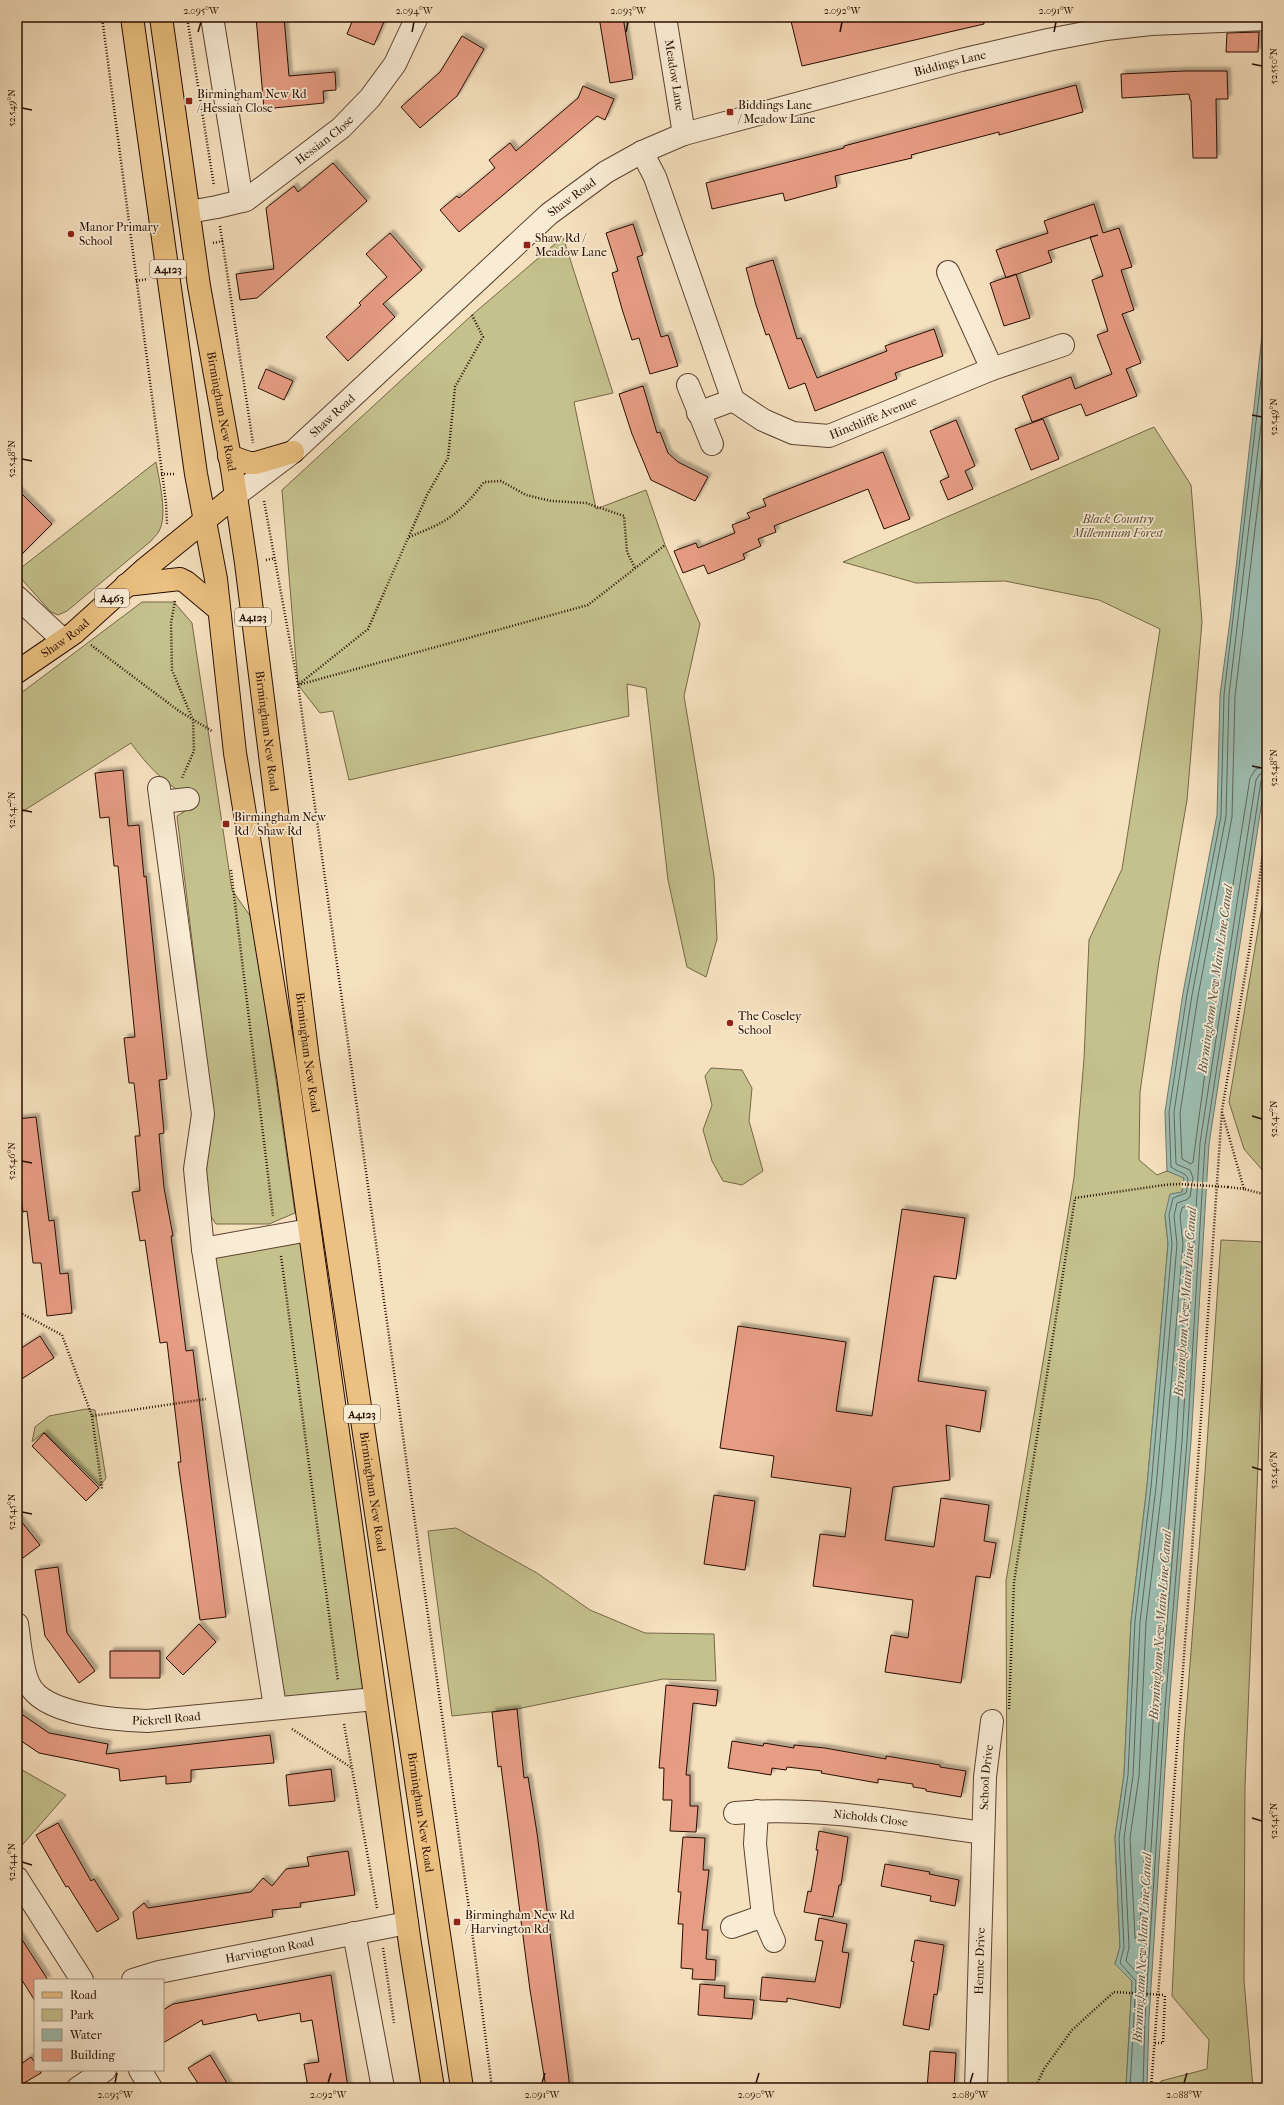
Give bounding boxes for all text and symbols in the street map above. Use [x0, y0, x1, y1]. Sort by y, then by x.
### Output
text: 2.095°W [183, 5, 220, 17]
text: 2.094°W [395, 5, 434, 17]
text: 2.093°W [610, 5, 647, 17]
text: 2.092°W [824, 5, 861, 17]
text: 2.091°W [1039, 5, 1075, 17]
street label: Meadow Lane [662, 39, 687, 112]
street label: Biddings Lane [912, 47, 988, 79]
text: 52.550°N [1268, 47, 1280, 84]
place label: Birmingham New Rd / Hessian Close [196, 87, 307, 115]
text: 52.549°N [6, 89, 18, 127]
marker: Birmingham New Rd / Hessian Close [184, 96, 194, 106]
place label: Biddings Lane / Meadow Lane [737, 98, 815, 126]
marker: Biddings Lane / Meadow Lane [725, 107, 735, 117]
street label: Hessian Close [292, 112, 356, 167]
street label: Shaw Road [545, 175, 599, 220]
place label: Manor Primary School [79, 220, 160, 248]
marker: Manor Primary School [66, 229, 76, 239]
place label: Shaw Rd / Meadow Lane [535, 231, 607, 259]
marker: Shaw Rd / Meadow Lane [522, 240, 532, 250]
road number: A4123 [150, 260, 186, 278]
street label: Birmingham New Road [204, 350, 239, 473]
street label: Shaw Road [307, 391, 358, 440]
street label: Hinchliffe Avenue [827, 394, 919, 442]
text: 52.549°N [1268, 398, 1280, 436]
text: 52.548°N [6, 440, 18, 478]
park label: Black Country Millennium Forest [1072, 512, 1164, 540]
road number: A463 [95, 589, 129, 607]
road number: A4123 [235, 608, 271, 626]
street label: Shaw Road [38, 615, 93, 660]
street label: Birmingham New Road [253, 670, 282, 793]
text: 52.548°N [1268, 749, 1280, 787]
text: 52.547°N [6, 791, 18, 829]
place label: Birmingham New Rd / Shaw Rd [234, 810, 327, 838]
marker: Birmingham New Rd / Shaw Rd [221, 819, 231, 829]
water label: Birmingham New Main Line Canal [1194, 882, 1236, 1075]
street label: Birmingham New Road [293, 991, 323, 1114]
place label: The Coseley School [738, 1009, 802, 1037]
marker: The Coseley School [725, 1018, 735, 1028]
text: 52.547°N [1268, 1100, 1280, 1138]
text: 52.546°N [6, 1142, 18, 1180]
water label: Birmingham New Main Line Canal [1171, 1205, 1199, 1398]
road number: A4123 [344, 1405, 380, 1423]
street label: Birmingham New Road [357, 1431, 389, 1553]
text: 52.546°N [1268, 1451, 1280, 1489]
text: 52.545°N [6, 1493, 18, 1530]
water label: Birmingham New Main Line Canal [1146, 1528, 1174, 1721]
street label: Pickrell Road [132, 1709, 202, 1728]
street label: School Drive [977, 1744, 996, 1810]
street label: Birmingham New Road [405, 1751, 437, 1874]
text: 52.545°N [1268, 1802, 1280, 1839]
street label: Nicholds Close [833, 1807, 909, 1829]
text: 52.544°N [6, 1842, 18, 1881]
water label: Birmingham New Main Line Canal [1129, 1851, 1155, 2044]
place label: Birmingham New Rd / Harvington Rd [464, 1908, 575, 1936]
marker: Birmingham New Rd / Harvington Rd [452, 1917, 462, 1927]
street label: Henne Drive [972, 1927, 988, 1995]
street label: Harvington Road [224, 1934, 316, 1966]
legend [34, 1979, 164, 2071]
text: Road [70, 1988, 97, 2002]
text: Park [70, 2008, 95, 2022]
text: Water [69, 2028, 103, 2042]
text: Building [70, 2048, 115, 2062]
text: 2.093°W [97, 2089, 134, 2101]
text: 2.092°W [310, 2089, 347, 2101]
text: 2.091°W [525, 2089, 561, 2101]
text: 2.090°W [738, 2089, 776, 2101]
text: 2.089°W [952, 2089, 989, 2101]
text: 2.088°W [1166, 2089, 1203, 2101]

